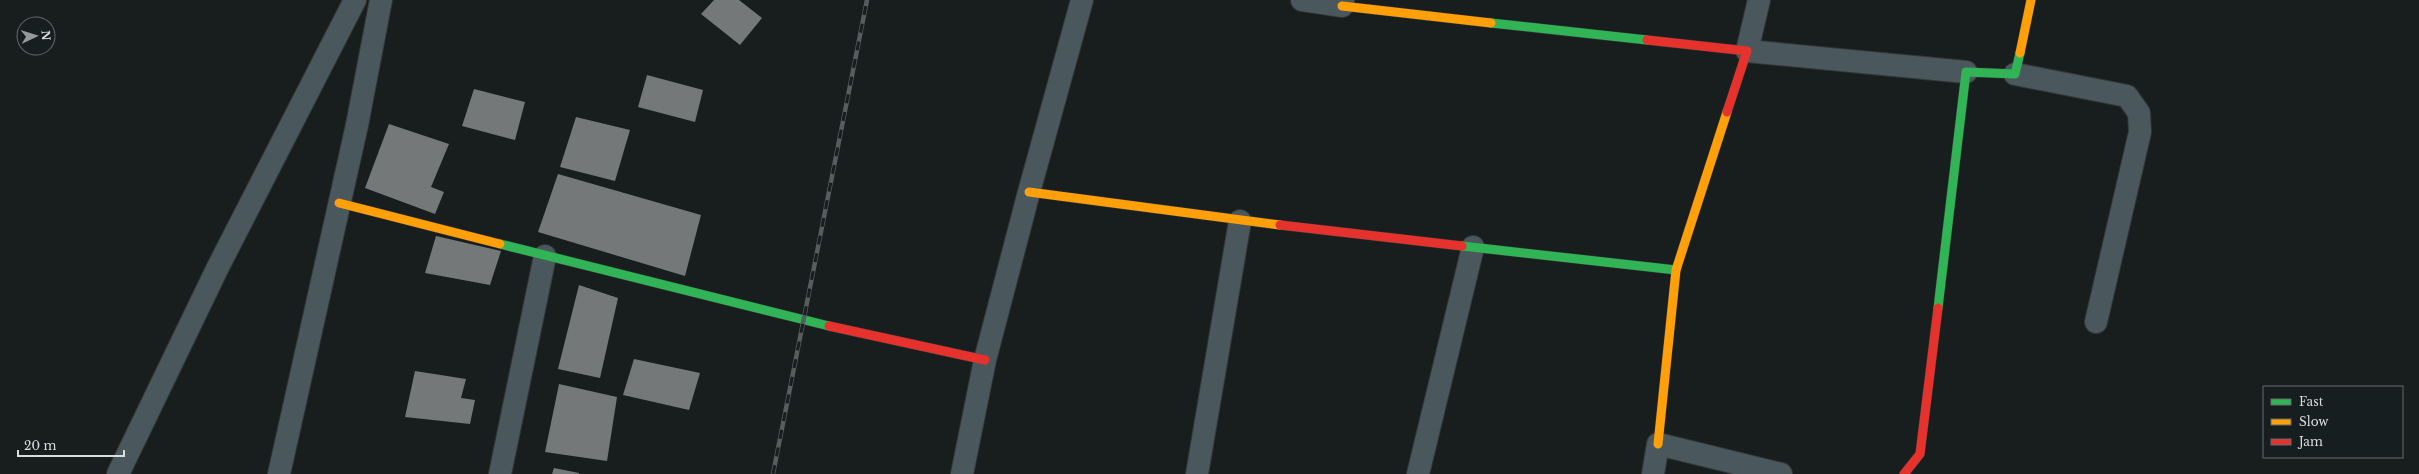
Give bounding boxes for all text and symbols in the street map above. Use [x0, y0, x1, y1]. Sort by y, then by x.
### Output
north arrow [16, 16, 56, 56]
text: N [39, 30, 53, 42]
legend [2263, 386, 2403, 458]
text: Fast [2299, 394, 2324, 409]
text: Slow [2299, 414, 2329, 429]
scale bar [18, 432, 124, 458]
text: Jam [2297, 434, 2323, 449]
text: 20 m [24, 438, 56, 453]

